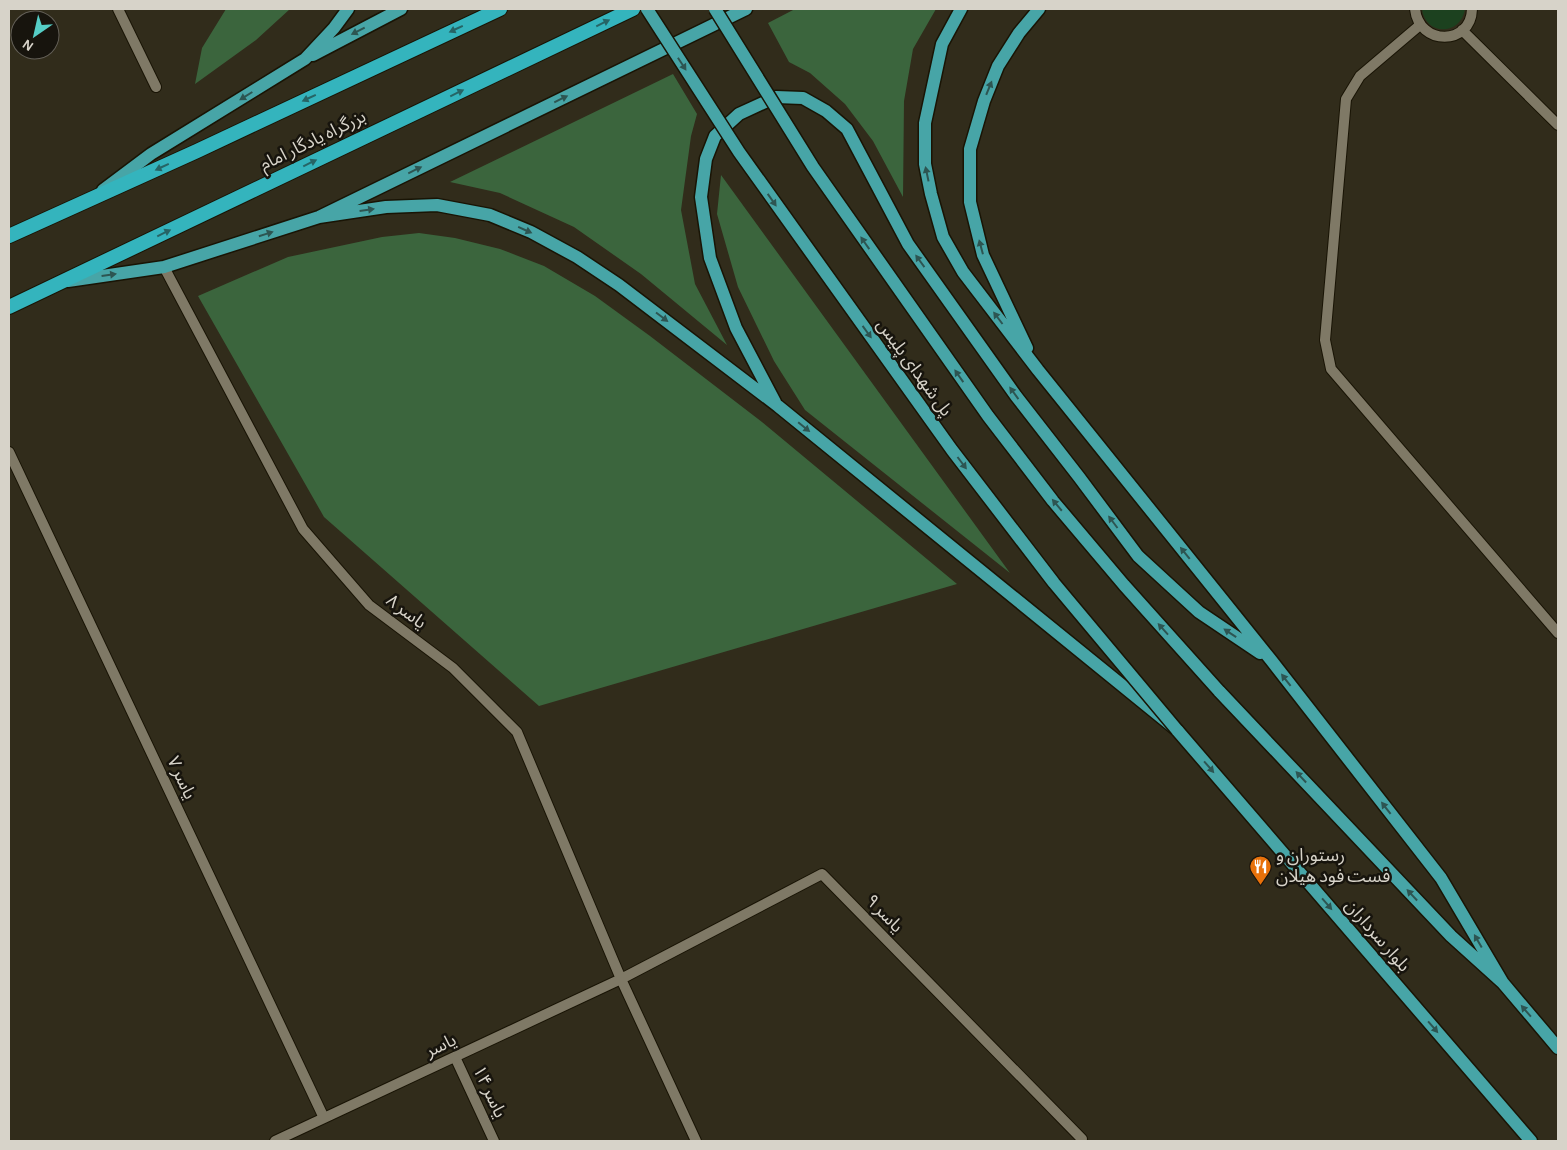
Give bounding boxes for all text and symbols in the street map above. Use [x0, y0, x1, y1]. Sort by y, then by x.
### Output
north arrow [10, 10, 60, 60]
one-way arrow [596, 19, 610, 27]
one-way arrow [449, 26, 463, 34]
one-way arrow [351, 27, 365, 35]
text: N [20, 36, 36, 53]
one-way arrow [678, 58, 687, 71]
one-way arrow [985, 81, 993, 95]
one-way arrow [450, 89, 464, 97]
one-way arrow [239, 91, 252, 100]
one-way arrow [302, 95, 316, 103]
one-way arrow [554, 95, 568, 103]
street label: بزرگراه یادگار امام [257, 107, 371, 178]
one-way arrow [303, 159, 317, 167]
one-way arrow [155, 164, 169, 172]
one-way arrow [408, 166, 422, 174]
one-way arrow [922, 166, 930, 182]
one-way arrow [767, 193, 778, 206]
one-way arrow [359, 206, 375, 214]
one-way arrow [518, 226, 532, 234]
one-way arrow [156, 229, 171, 237]
one-way arrow [259, 230, 274, 238]
one-way arrow [860, 236, 870, 250]
one-way arrow [977, 239, 985, 254]
one-way arrow [914, 255, 925, 268]
one-way arrow [101, 271, 117, 279]
one-way arrow [655, 312, 668, 323]
one-way arrow [992, 312, 1003, 325]
street label: پل شهدای پلیس [872, 316, 955, 421]
one-way arrow [861, 325, 872, 338]
one-way arrow [955, 369, 965, 382]
one-way arrow [1009, 386, 1019, 400]
one-way arrow [797, 422, 810, 433]
one-way arrow [957, 457, 968, 470]
one-way arrow [1052, 499, 1063, 512]
one-way arrow [1108, 515, 1118, 529]
one-way arrow [1179, 546, 1190, 559]
street label: یاسر ۸ [382, 591, 429, 634]
one-way arrow [1157, 623, 1169, 635]
one-way arrow [1224, 628, 1237, 638]
one-way arrow [1281, 673, 1292, 686]
street label: یاسر ۷ [162, 754, 199, 803]
one-way arrow [1203, 761, 1215, 773]
one-way arrow [1295, 772, 1307, 784]
one-way arrow [1381, 802, 1392, 815]
place label: رستوران و فست فود هیلان [1276, 847, 1390, 887]
restaurant icon: رستوران و فست فود هیلان [1248, 854, 1272, 885]
one-way arrow [1406, 890, 1418, 902]
street label: یاسر ۹ [861, 892, 906, 937]
one-way arrow [1321, 897, 1332, 910]
street label: بلوار سرداران [1340, 897, 1413, 976]
one-way arrow [1474, 934, 1482, 949]
one-way arrow [1521, 1004, 1532, 1017]
one-way arrow [1427, 1020, 1438, 1033]
street label: یاسر [422, 1031, 460, 1062]
street label: یاسر ۱۴ [468, 1063, 509, 1121]

